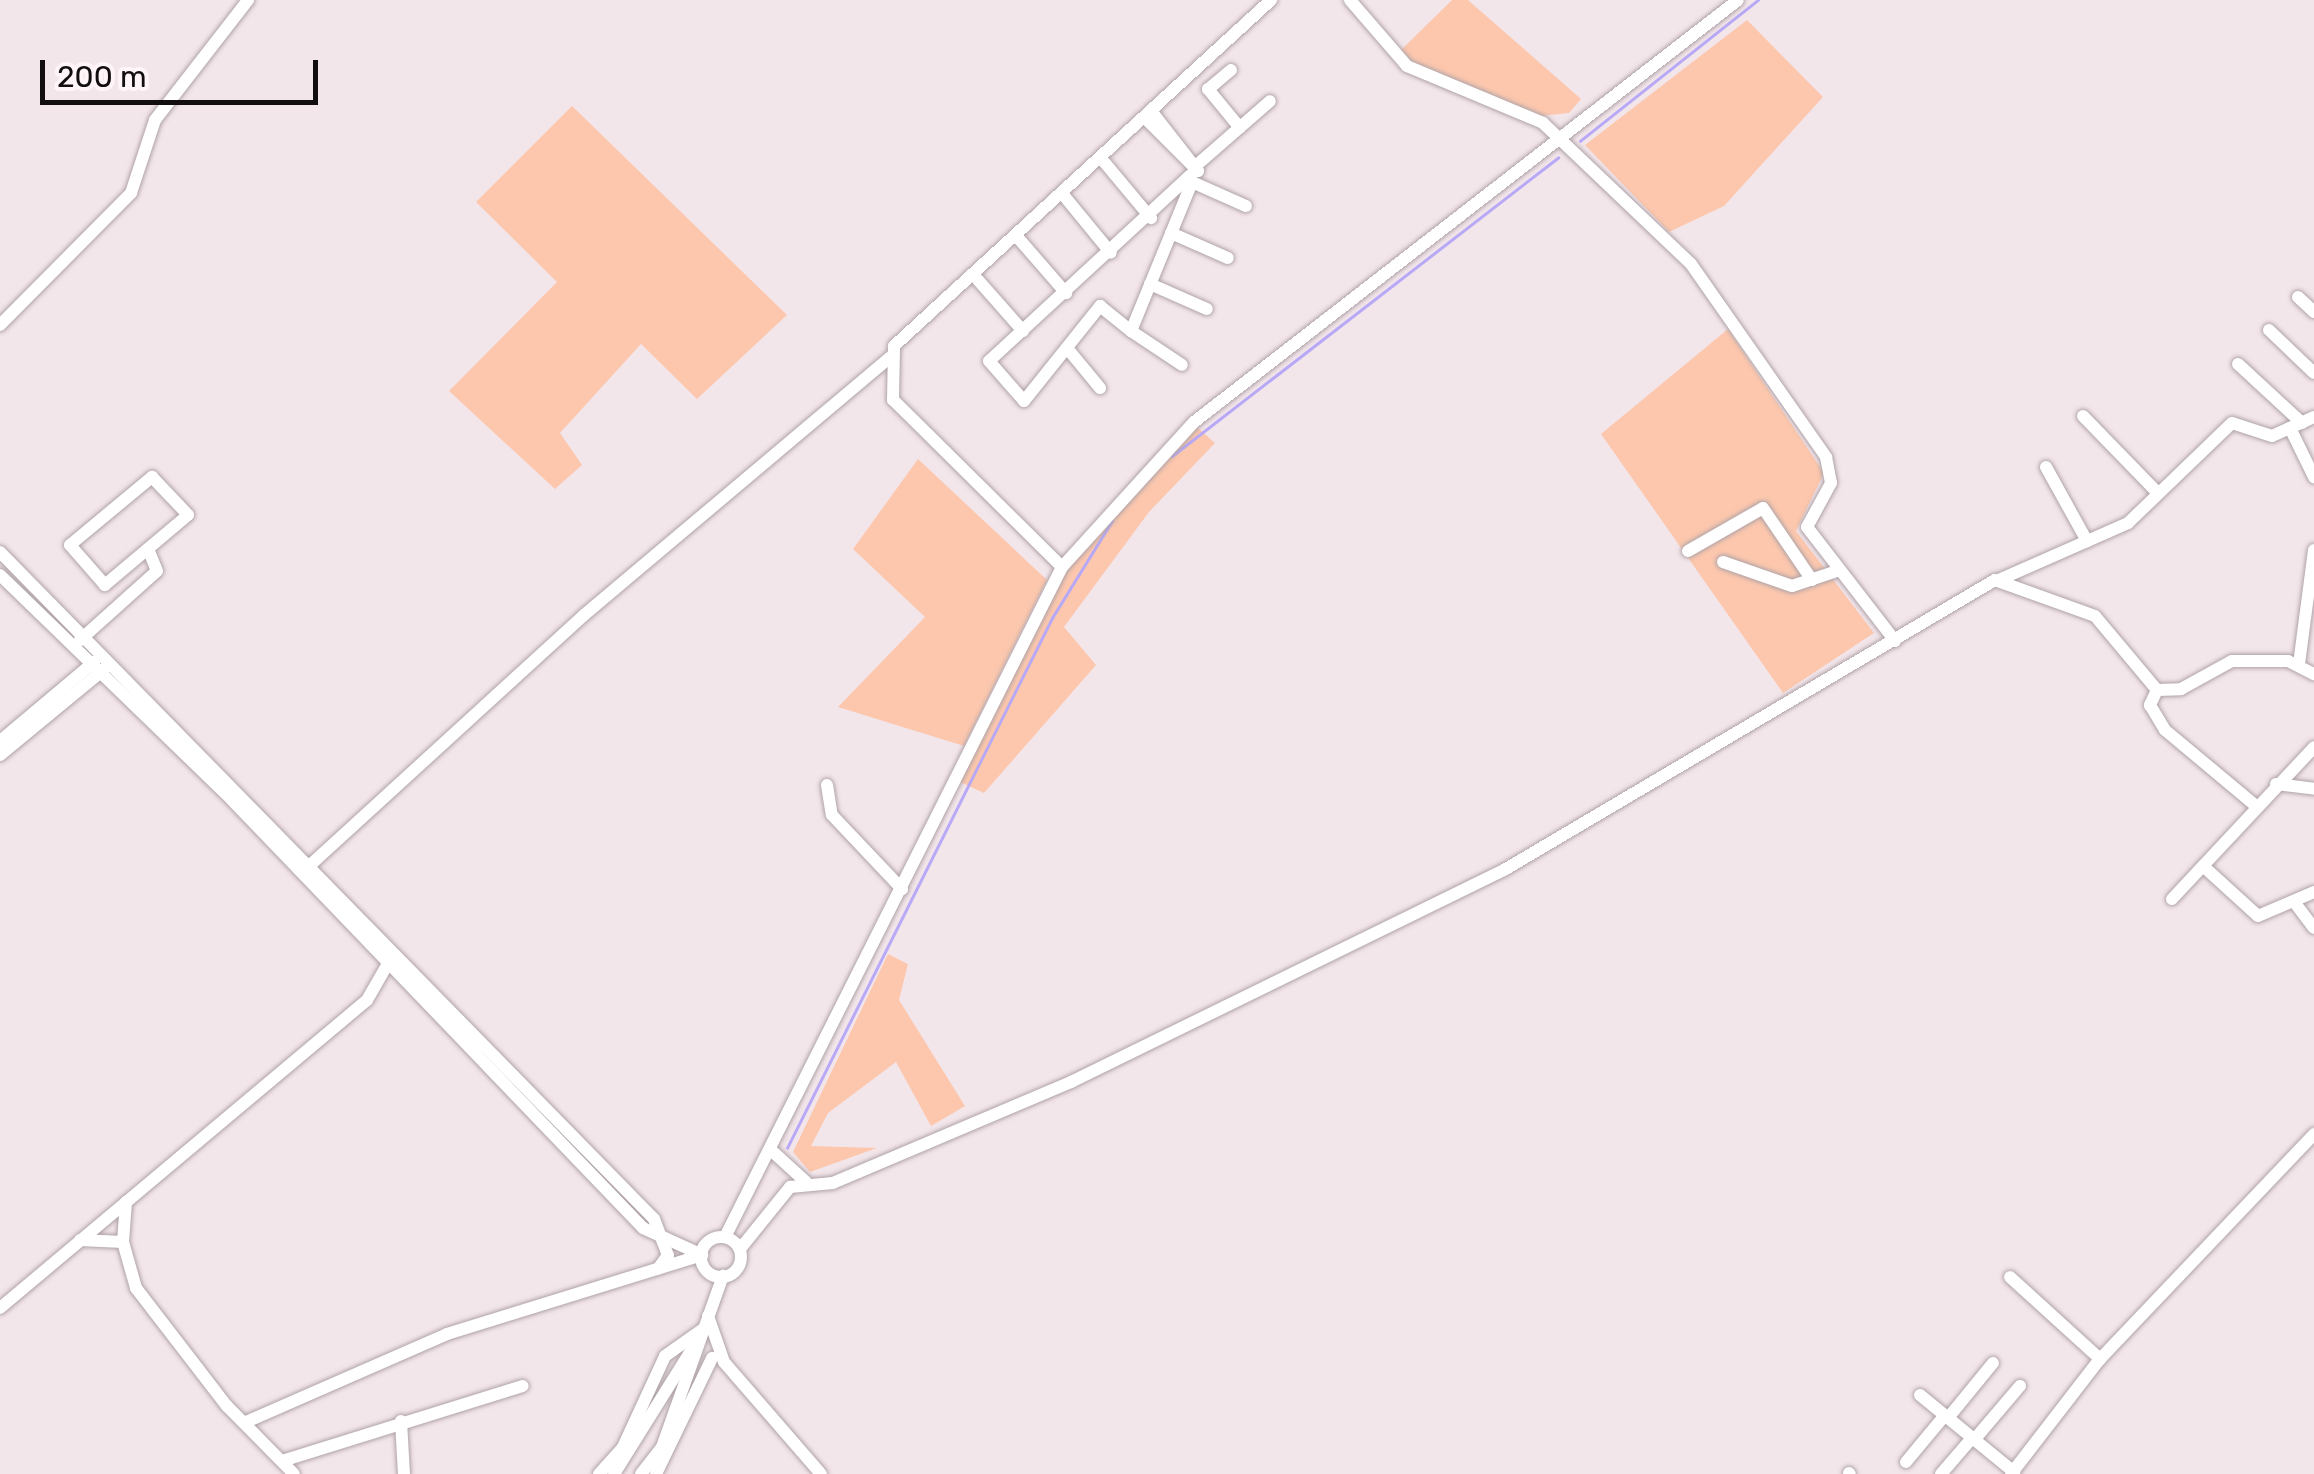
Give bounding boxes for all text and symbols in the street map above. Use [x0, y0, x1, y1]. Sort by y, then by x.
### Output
scale bar [45, 40, 322, 102]
text: 200 m [57, 59, 147, 95]

